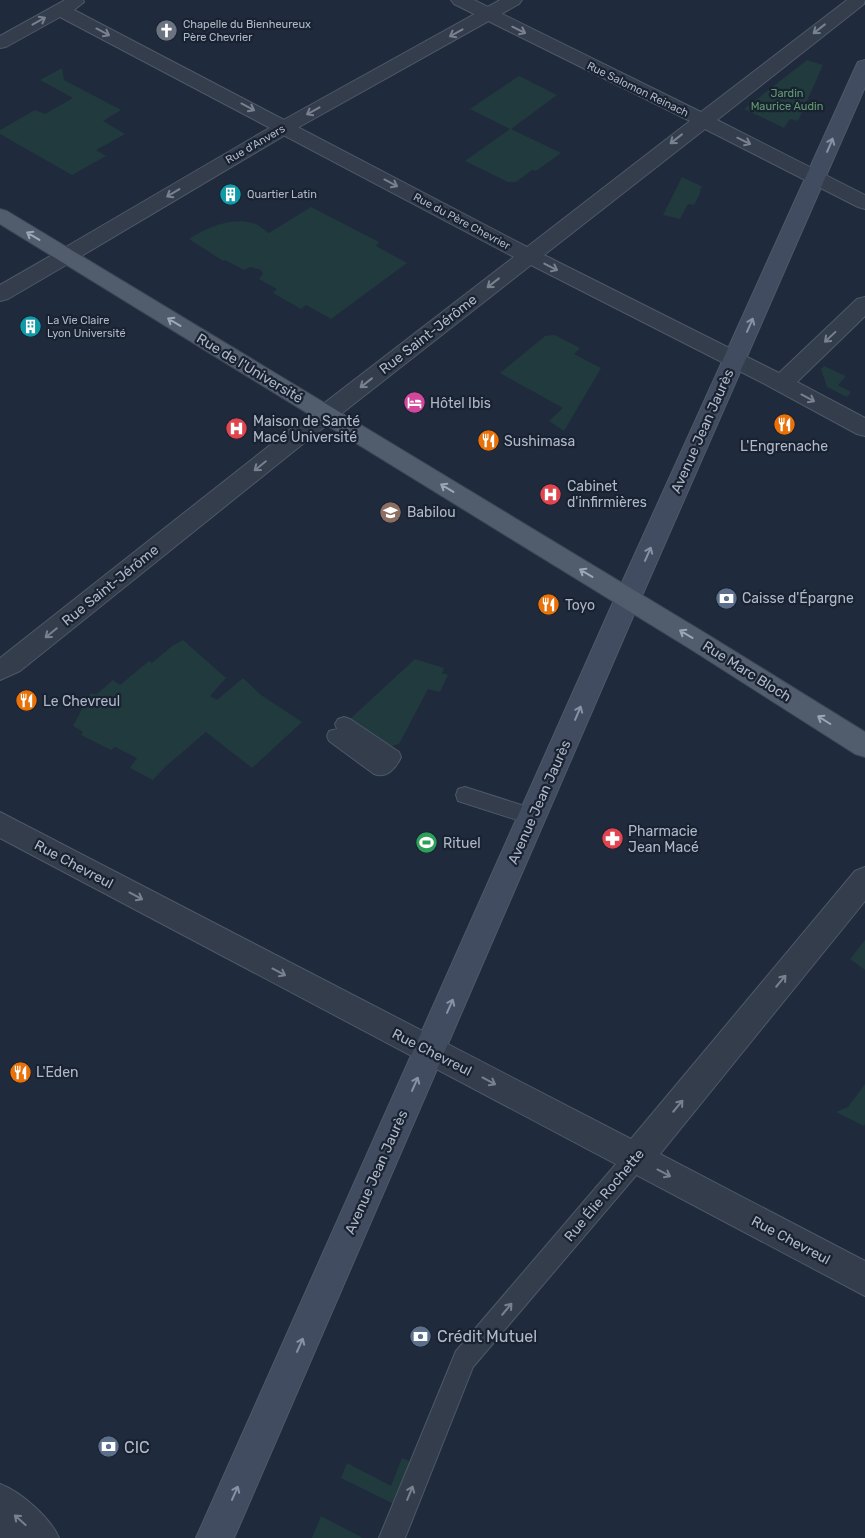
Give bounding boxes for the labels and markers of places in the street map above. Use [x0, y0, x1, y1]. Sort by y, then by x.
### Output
church icon: Chapelle du Bienheureux Père Chevrier [155, 18, 179, 42]
place label: Chapelle du Bienheureux Père Chevrier [183, 18, 311, 44]
building icon: Quartier Latin [219, 182, 243, 206]
place label: Quartier Latin [247, 188, 317, 201]
building icon: La Vie Claire Lyon Université [19, 314, 43, 338]
place label: La Vie Claire Lyon Université [47, 314, 126, 340]
hotel icon: Hôtel Ibis [402, 391, 426, 415]
place label: Hôtel Ibis [430, 395, 491, 412]
restaurant icon: L'Engrenache [772, 412, 796, 436]
place label: Maison de Santé Macé Université [253, 413, 360, 446]
hospital icon: Maison de Santé Macé Université [225, 417, 249, 441]
restaurant icon: Sushimasa [476, 429, 500, 453]
place label: Sushimasa [504, 433, 575, 450]
place label: L'Engrenache [740, 438, 828, 455]
place label: Cabinet d'infirmières [567, 478, 647, 511]
hospital icon: Cabinet d'infirmières [539, 482, 563, 506]
school or university icon: Babilou [379, 500, 403, 524]
place label: Babilou [407, 504, 456, 521]
bank icon: Caisse d'Épargne [714, 586, 738, 610]
place label: Caisse d'Épargne [742, 589, 854, 607]
restaurant icon: Toyo [537, 593, 561, 617]
place label: Toyo [565, 597, 595, 614]
restaurant icon: Le Chevreul [15, 689, 39, 713]
place label: Le Chevreul [43, 693, 120, 710]
place label: Pharmacie Jean Macé [628, 823, 699, 856]
pharmacy icon: Pharmacie Jean Macé [600, 827, 624, 851]
sports icon: Rituel [415, 831, 439, 855]
place label: Rituel [443, 835, 481, 852]
restaurant icon: L'Eden [8, 1060, 32, 1084]
place label: L'Eden [36, 1064, 79, 1081]
bank icon: Crédit Mutuel [409, 1324, 433, 1348]
place label: Crédit Mutuel [437, 1327, 537, 1346]
bank icon: CIC [96, 1435, 120, 1459]
place label: CIC [124, 1438, 150, 1457]

